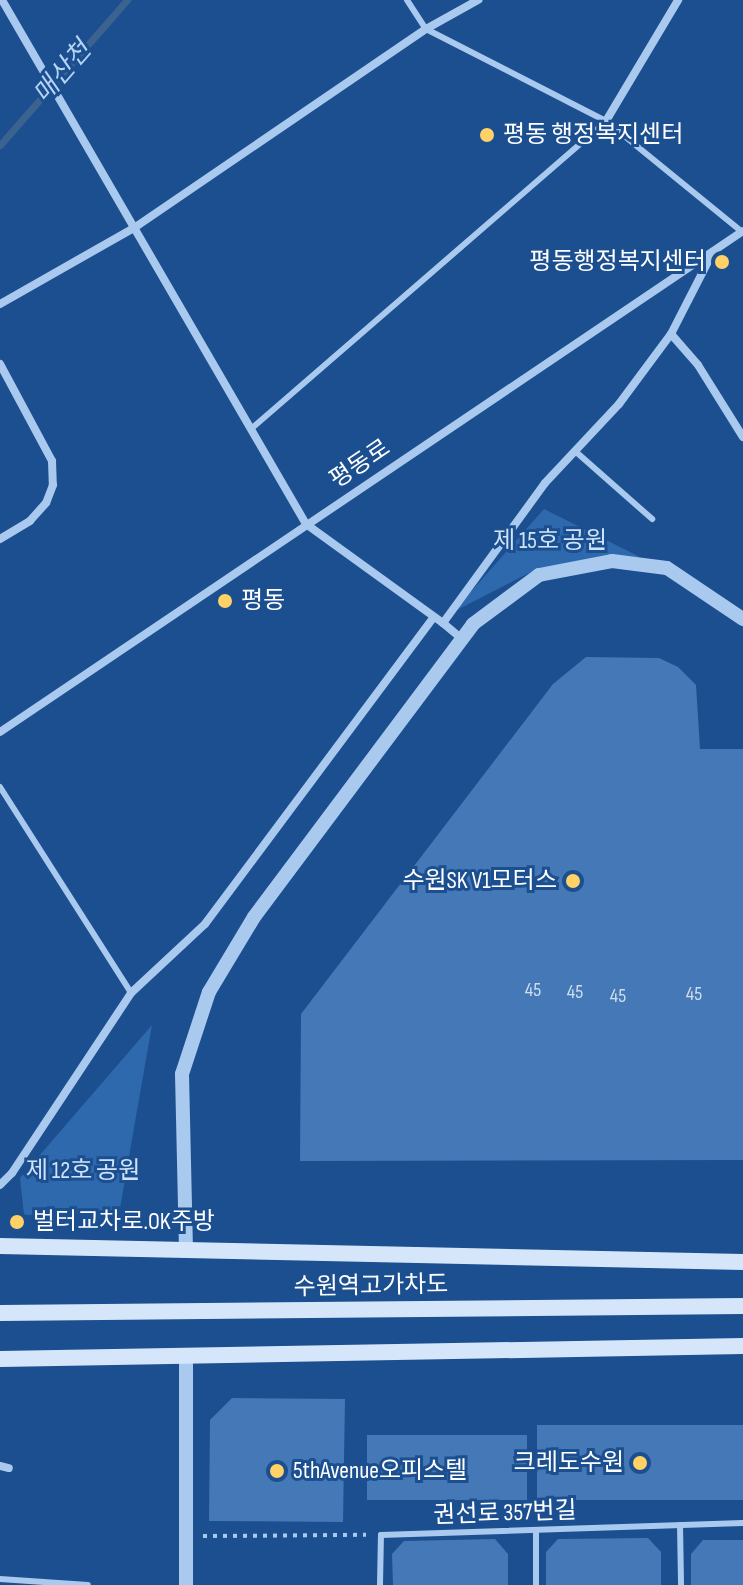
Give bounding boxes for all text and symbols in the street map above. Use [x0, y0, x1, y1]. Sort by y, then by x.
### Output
water label: 매산천 [28, 36, 98, 110]
place label: 평동 행정복지센터 [503, 121, 683, 149]
marker: 평동 행정복지센터 [478, 126, 496, 144]
place label: 평동행정복지센터 [529, 248, 706, 276]
marker: 평동행정복지센터 [713, 253, 731, 271]
street label: 평동로 [324, 434, 396, 494]
park label: 제 15호 공원 [493, 527, 607, 555]
place label: 평동 [241, 587, 285, 615]
marker: 평동 [216, 592, 234, 610]
place label: 수원SK V1모터스 [402, 867, 557, 895]
marker: 수원SK V1모터스 [564, 872, 582, 890]
house number: 45 [525, 978, 541, 1002]
house number: 45 [567, 980, 583, 1004]
house number: 45 [686, 982, 702, 1006]
house number: 45 [610, 984, 626, 1008]
park label: 제 12호 공원 [26, 1157, 140, 1185]
place label: 벌터교차로.OK주방 [33, 1208, 215, 1236]
marker: 벌터교차로.OK주방 [8, 1213, 26, 1231]
street label: 수원역고가차도 [293, 1270, 449, 1302]
place label: 크레도수원 [514, 1449, 624, 1477]
marker: 크레도수원 [631, 1454, 649, 1472]
place label: 5thAvenue오피스텔 [293, 1457, 467, 1485]
marker: 5thAvenue오피스텔 [268, 1462, 286, 1480]
street label: 권선로 357번길 [433, 1496, 577, 1530]

